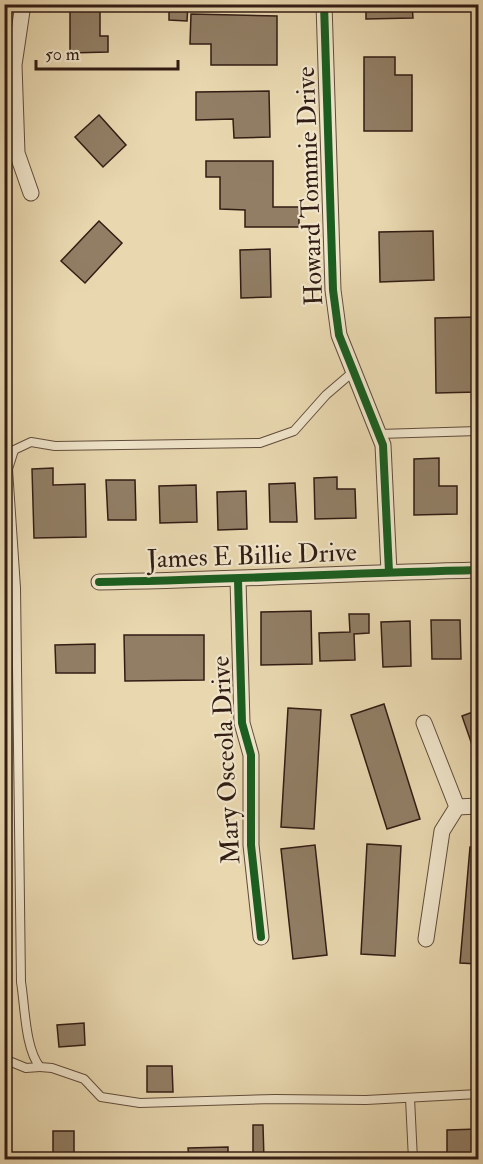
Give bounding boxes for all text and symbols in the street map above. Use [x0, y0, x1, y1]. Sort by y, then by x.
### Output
scale bar [36, 33, 178, 71]
text: 50 m [45, 43, 80, 66]
street label: Howard Tommie Drive [290, 66, 330, 306]
street label: James E Billie Drive [145, 536, 358, 576]
street label: Mary Osceola Drive [205, 655, 247, 865]

